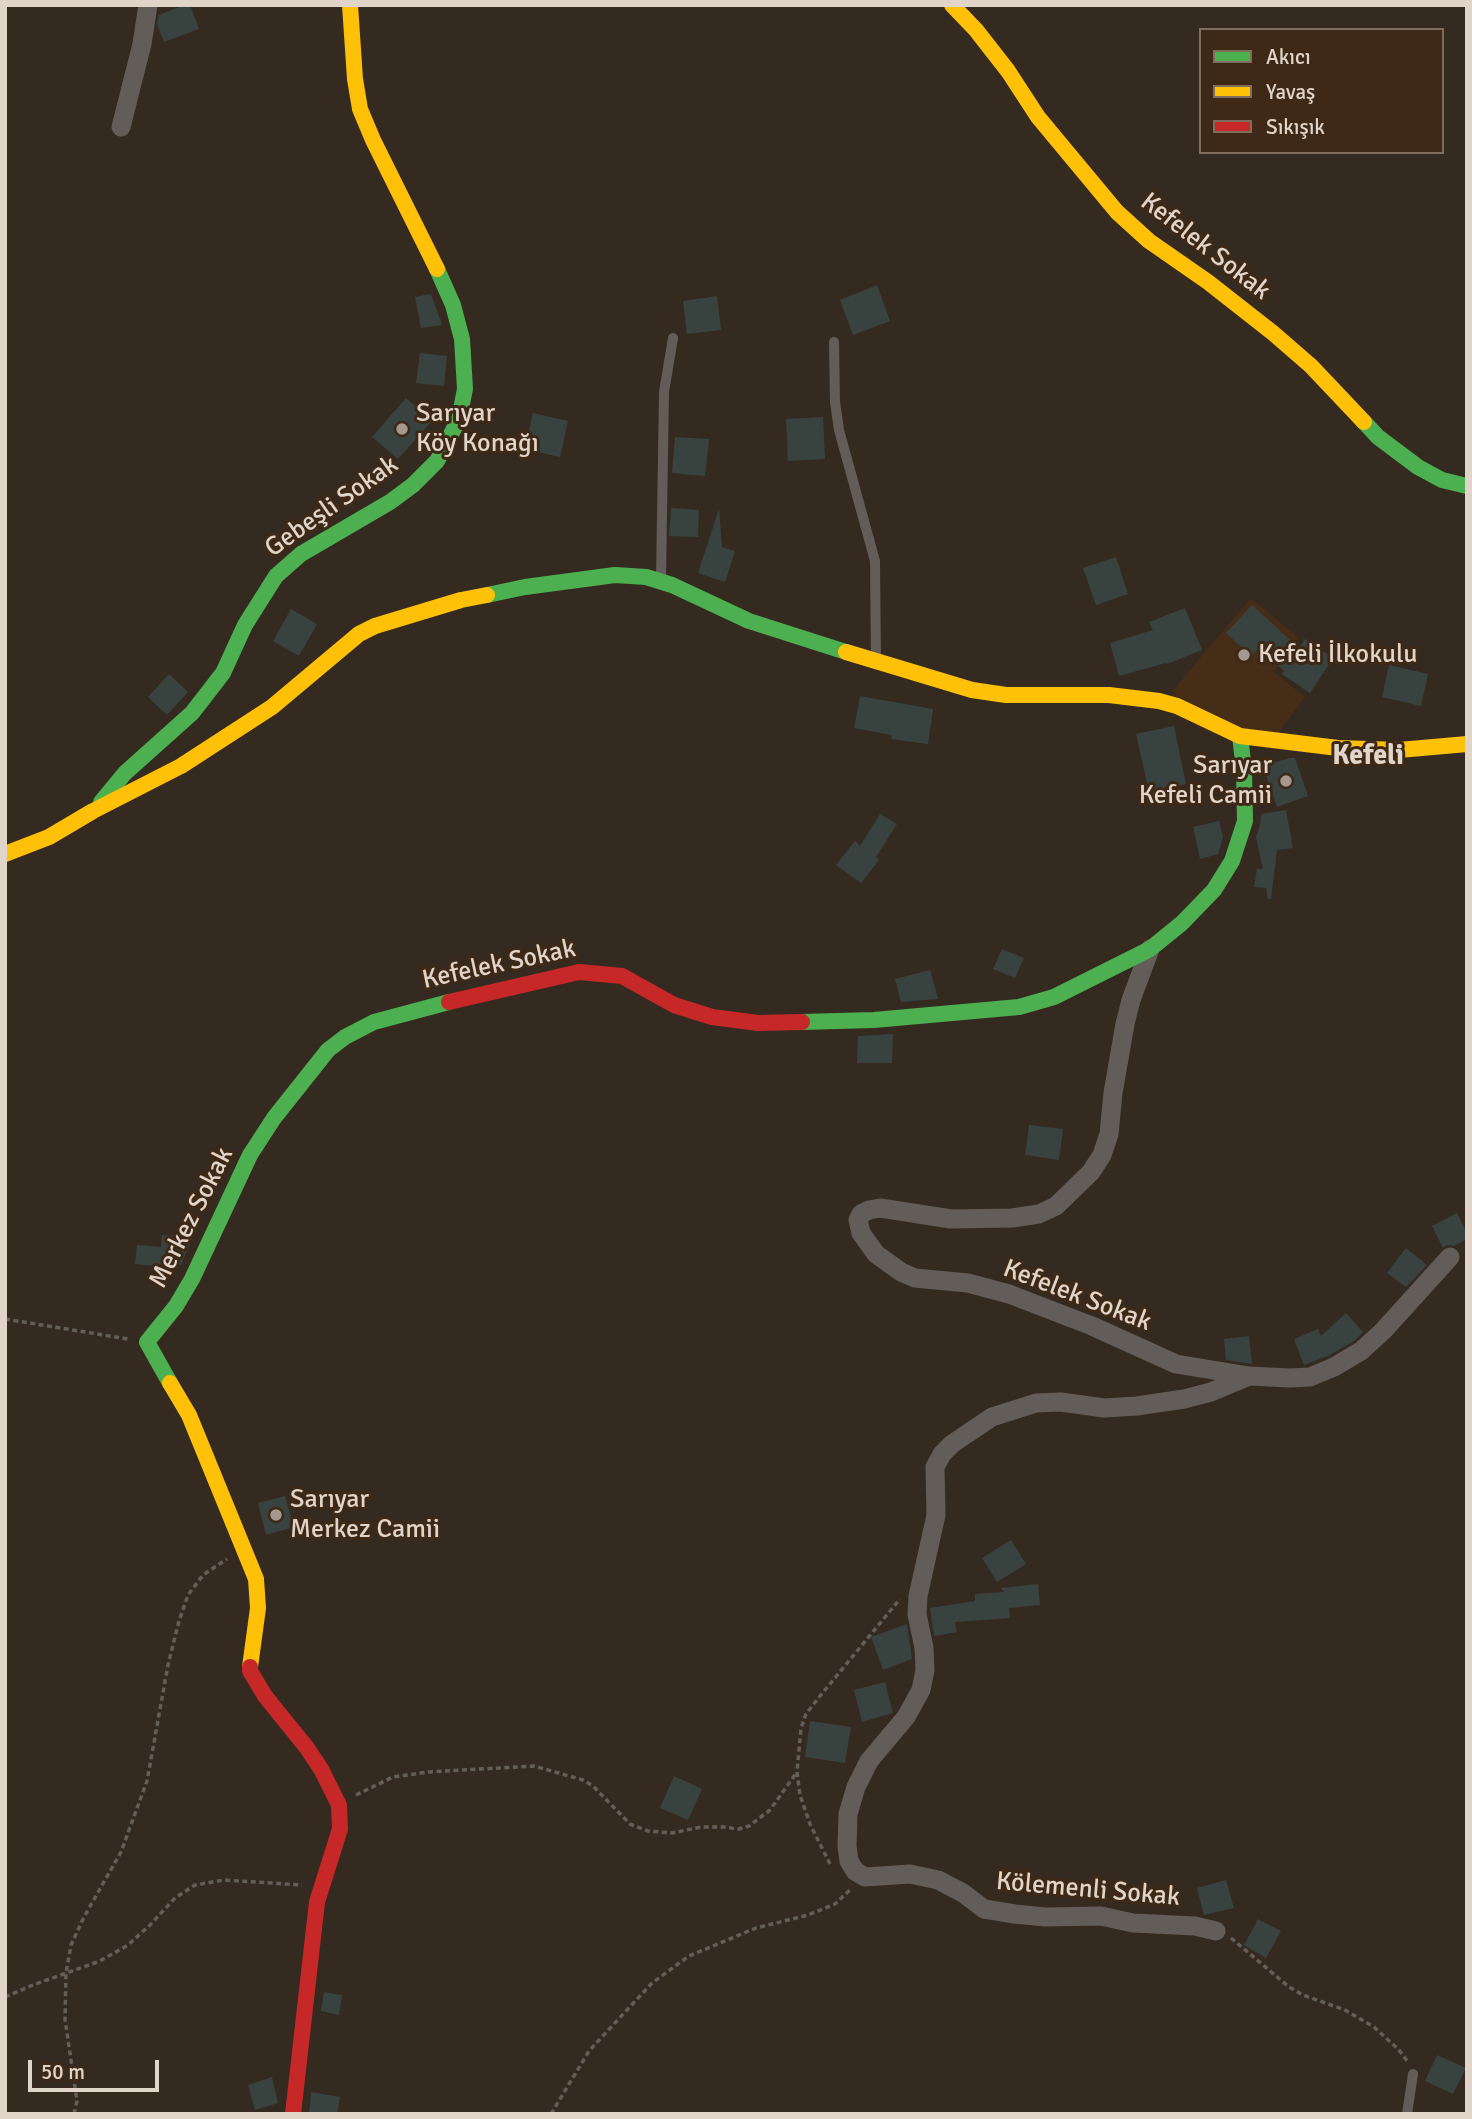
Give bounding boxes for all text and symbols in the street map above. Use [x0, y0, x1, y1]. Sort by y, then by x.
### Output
legend [1199, 28, 1444, 154]
text: Akıcı [1266, 44, 1311, 70]
text: Yavaş [1266, 79, 1315, 105]
text: Sıkışık [1266, 114, 1325, 140]
street label: Kefelek Sokak [1134, 187, 1276, 307]
place label: Sarıyar Köy Konağı [416, 398, 539, 460]
marker: Sarıyar Köy Konağı [394, 421, 410, 437]
street label: Gebeşli Sokak [259, 450, 405, 564]
place label: Kefeli İlkokulu [1258, 639, 1418, 671]
marker: Kefeli İlkokulu [1236, 647, 1252, 663]
district label: Kefeli [1332, 740, 1404, 774]
place label: Sarıyar Kefeli Camii [1139, 750, 1272, 812]
marker: Sarıyar Kefeli Camii [1278, 773, 1294, 789]
street label: Kefelek Sokak [419, 934, 579, 996]
street label: Merkez Sokak [143, 1142, 241, 1294]
street label: Kefelek Sokak [999, 1253, 1155, 1339]
place label: Sarıyar Merkez Camii [290, 1484, 440, 1546]
marker: Sarıyar Merkez Camii [268, 1507, 284, 1523]
street label: Kölemenli Sokak [995, 1866, 1181, 1914]
scale bar [32, 2046, 163, 2090]
text: 50 m [41, 2059, 85, 2085]

